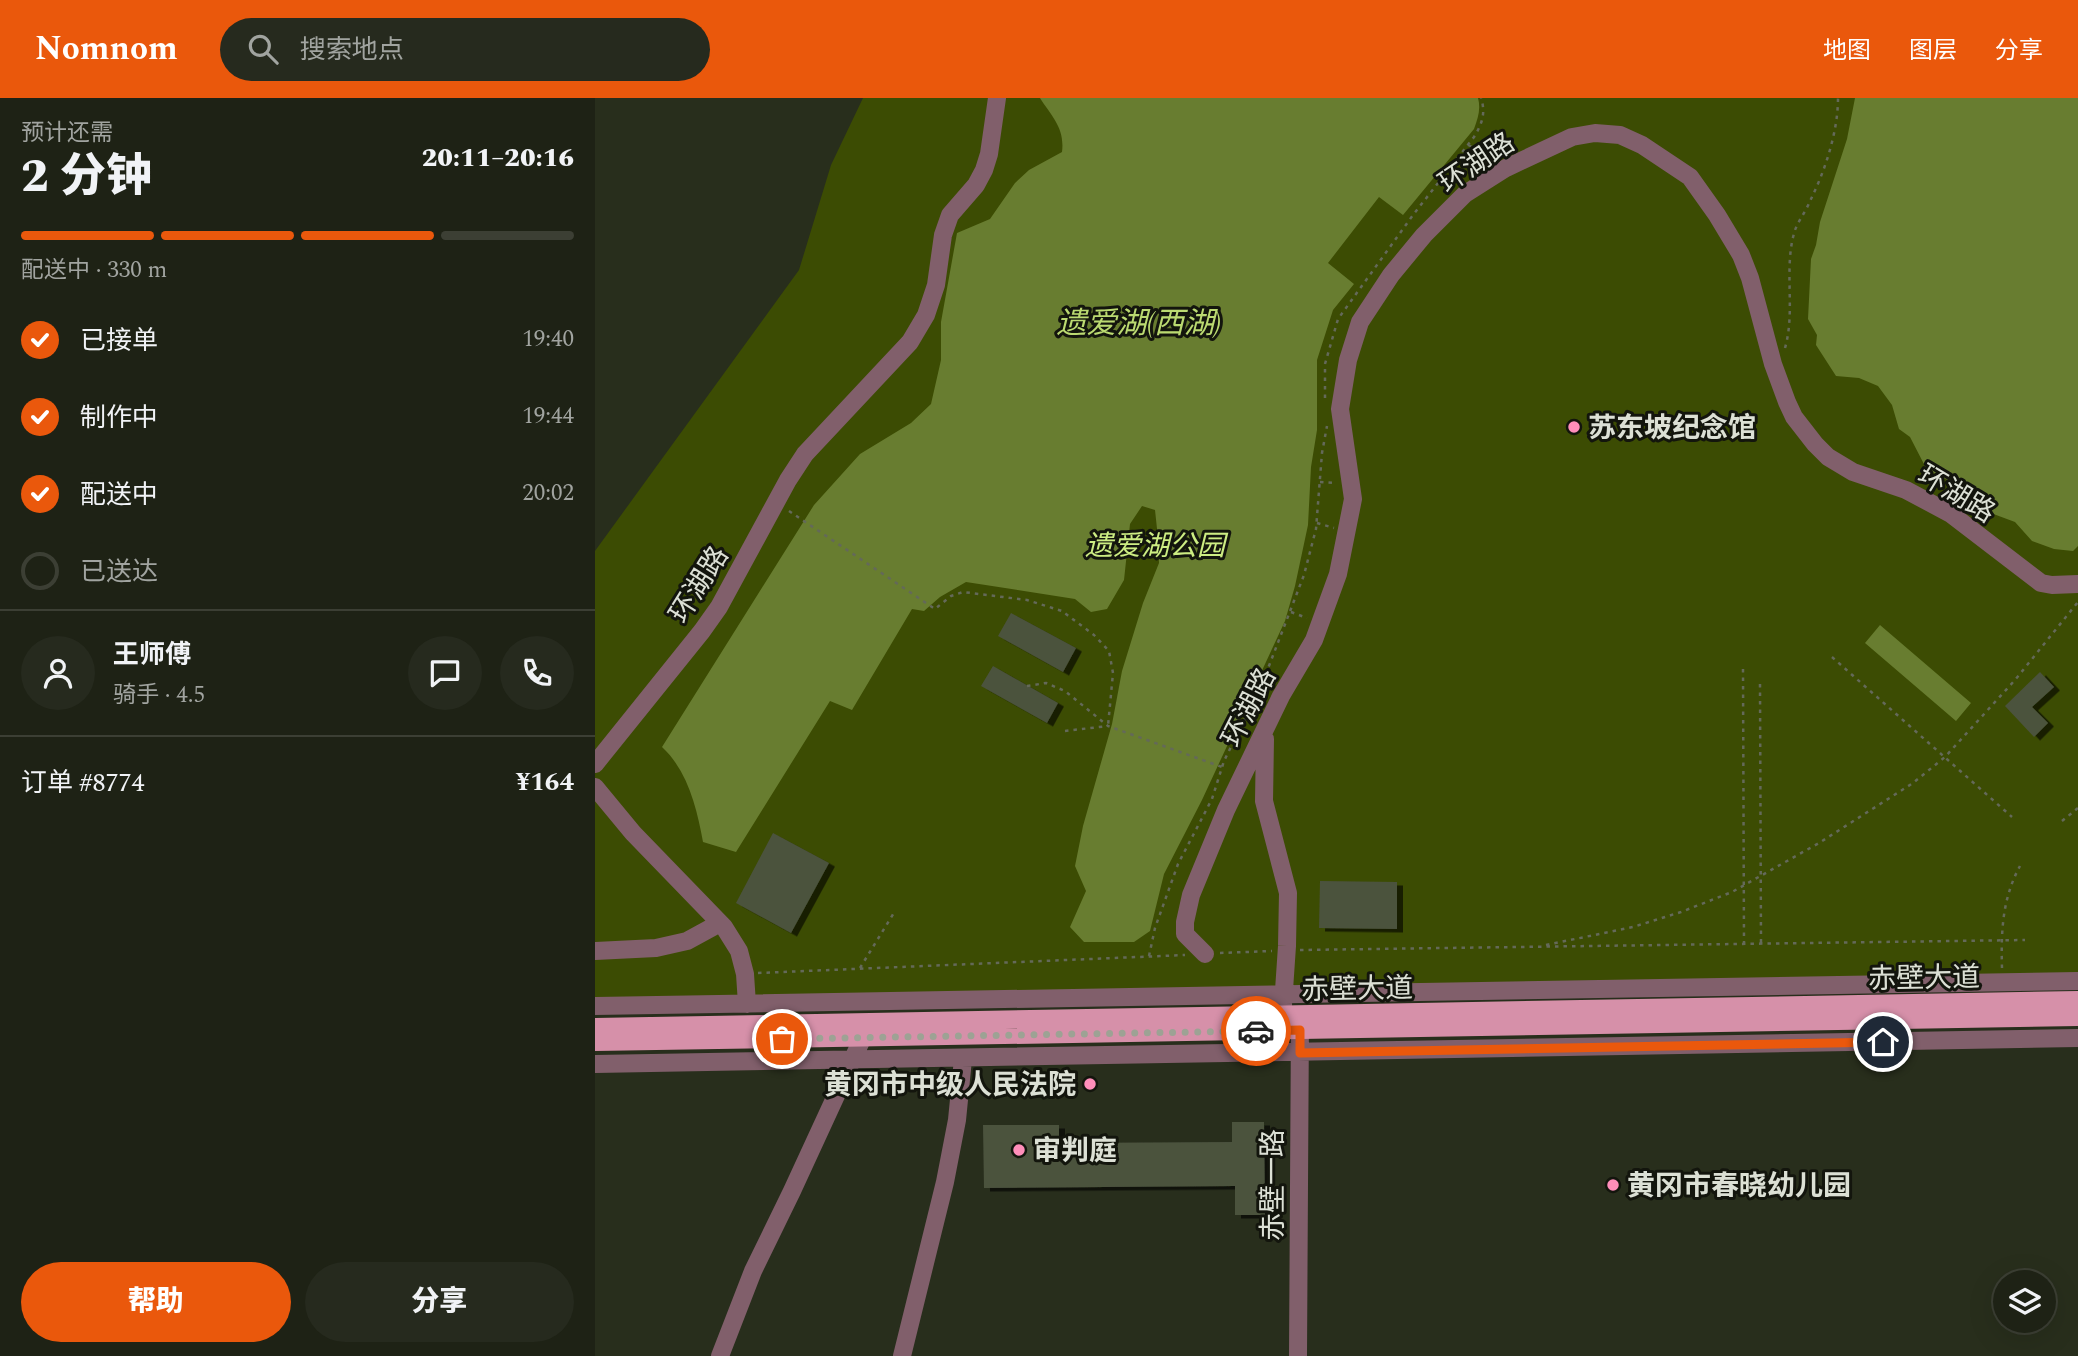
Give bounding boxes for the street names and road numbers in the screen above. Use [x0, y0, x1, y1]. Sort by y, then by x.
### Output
street label: 环湖路 [1430, 122, 1524, 205]
street label: 环湖路 [1909, 454, 2003, 534]
street label: 环湖路 [659, 538, 740, 632]
street label: 环湖路 [1211, 660, 1288, 755]
street label: 赤壁大道 [1868, 956, 1980, 1001]
street label: 赤壁大道 [1301, 967, 1413, 1012]
street label: 赤壁一路 [1252, 1129, 1295, 1241]

